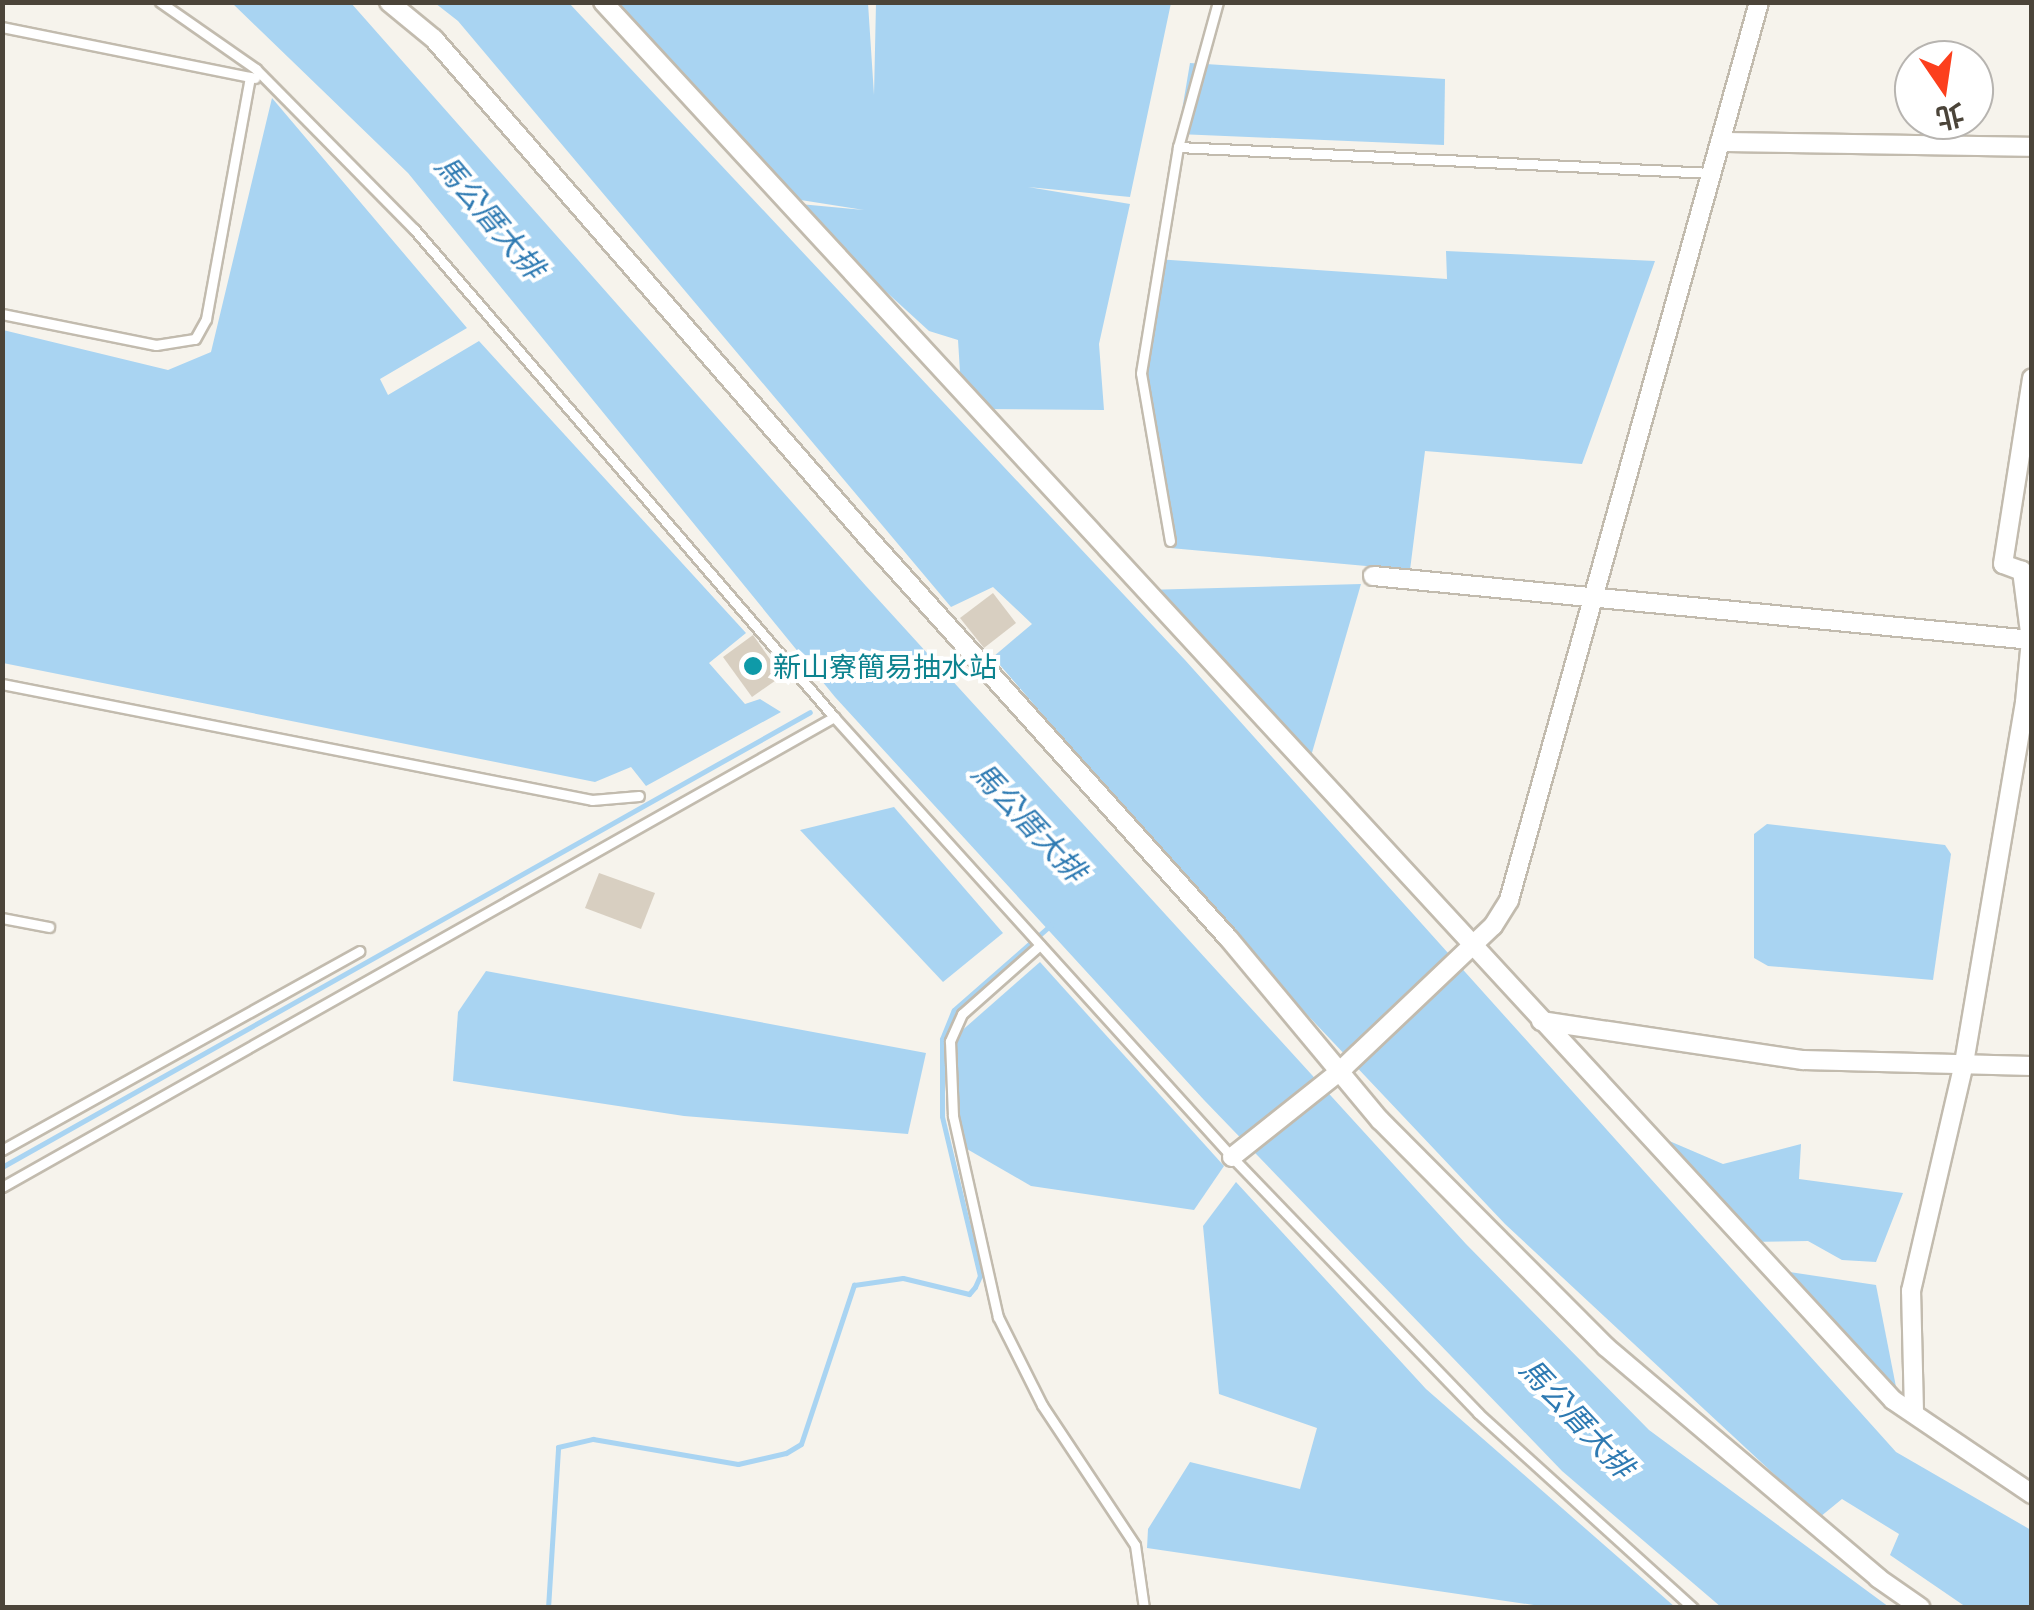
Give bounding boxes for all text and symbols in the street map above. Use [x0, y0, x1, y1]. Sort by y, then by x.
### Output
north arrow [1894, 40, 1994, 140]
text: 北 [1932, 96, 1968, 139]
water label: 馬公厝大排 [428, 148, 552, 286]
place label: 新山寮簡易抽水站 [773, 649, 997, 683]
marker: 新山寮簡易抽水站 [742, 655, 764, 677]
water label: 馬公厝大排 [965, 755, 1093, 889]
water label: 馬公厝大排 [1513, 1351, 1641, 1485]

